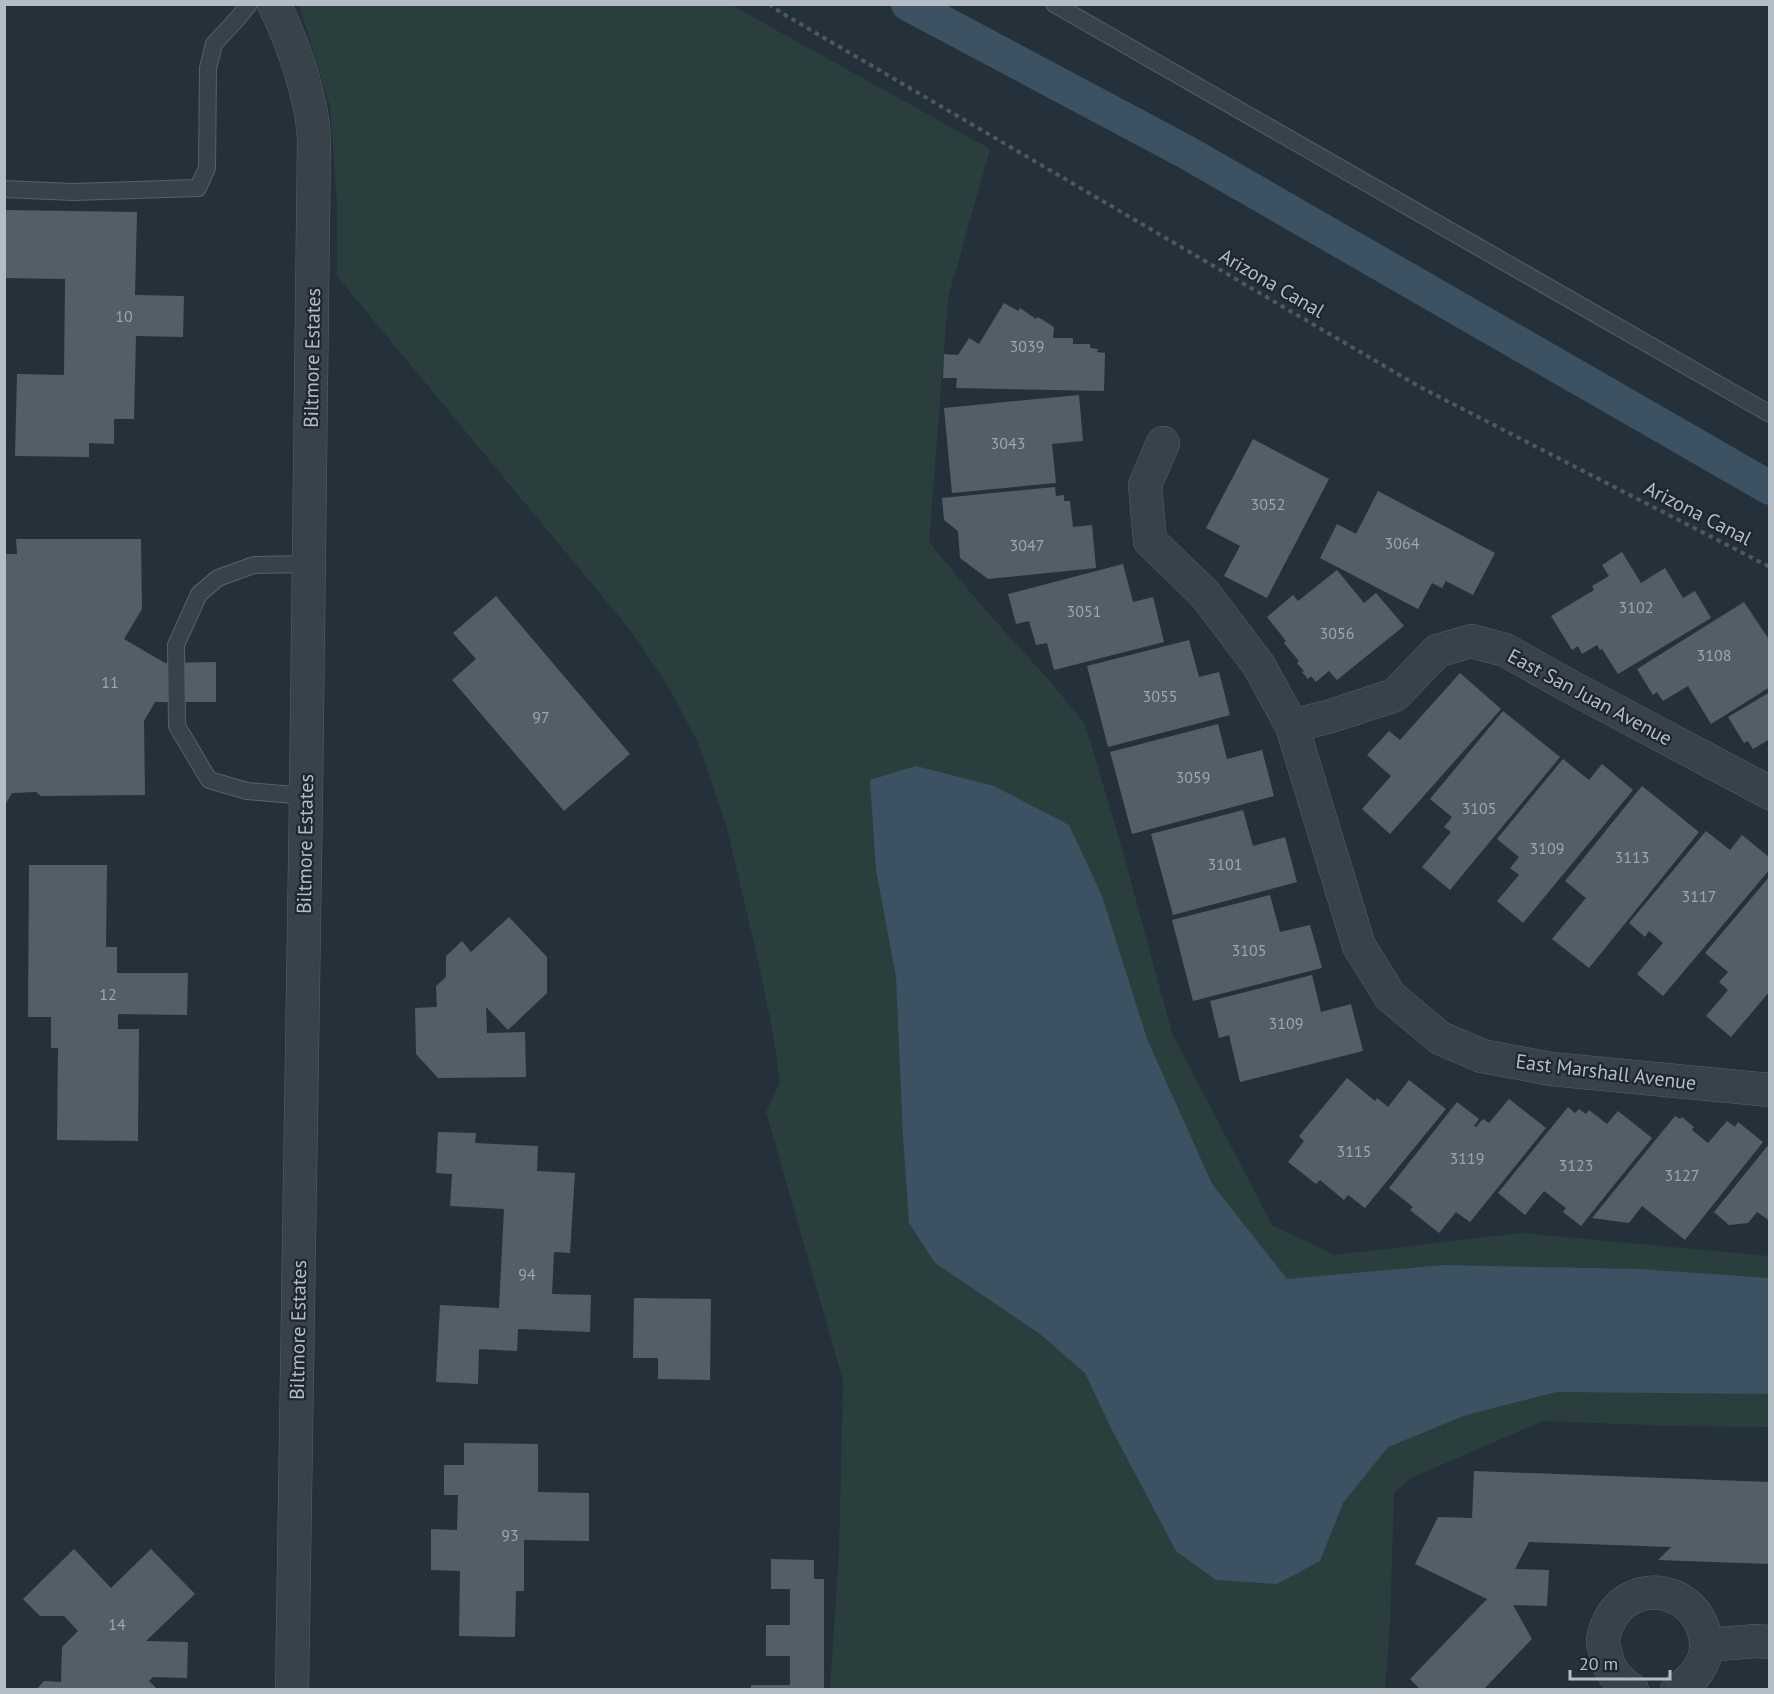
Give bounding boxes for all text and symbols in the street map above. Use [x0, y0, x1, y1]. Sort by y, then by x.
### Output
street label: Arizona Canal [1215, 242, 1329, 324]
street label: Biltmore Estates [298, 288, 326, 428]
house number: 10 [115, 306, 133, 326]
house number: 3039 [1010, 336, 1044, 356]
house number: 3043 [991, 433, 1025, 453]
street label: Arizona Canal [1640, 475, 1756, 551]
house number: 3052 [1251, 494, 1285, 514]
house number: 3064 [1385, 533, 1420, 553]
house number: 3047 [1010, 535, 1044, 555]
house number: 3102 [1619, 597, 1653, 617]
house number: 3051 [1067, 601, 1101, 621]
house number: 3056 [1320, 623, 1354, 643]
street label: East San Juan Avenue [1503, 643, 1677, 751]
house number: 3108 [1697, 645, 1731, 665]
house number: 11 [101, 672, 119, 692]
house number: 3055 [1143, 686, 1177, 706]
house number: 97 [532, 707, 550, 727]
house number: 3059 [1176, 767, 1210, 787]
street label: Biltmore Estates [291, 774, 319, 914]
house number: 3105 [1462, 798, 1496, 818]
house number: 3109 [1530, 838, 1564, 858]
house number: 3113 [1615, 847, 1649, 867]
house number: 3101 [1208, 854, 1242, 874]
house number: 3117 [1682, 886, 1716, 906]
house number: 3105 [1232, 940, 1266, 960]
house number: 12 [99, 984, 117, 1004]
house number: 3109 [1269, 1013, 1303, 1033]
street label: East Marshall Avenue [1514, 1048, 1698, 1096]
house number: 3115 [1337, 1141, 1371, 1161]
house number: 3119 [1450, 1148, 1484, 1168]
house number: 3123 [1559, 1155, 1593, 1175]
house number: 3127 [1665, 1165, 1699, 1185]
street label: Biltmore Estates [284, 1260, 312, 1400]
house number: 94 [518, 1264, 536, 1284]
house number: 93 [501, 1525, 519, 1545]
house number: 14 [108, 1614, 126, 1634]
scale bar [1570, 1643, 1670, 1681]
text: 20 m [1579, 1652, 1618, 1675]

